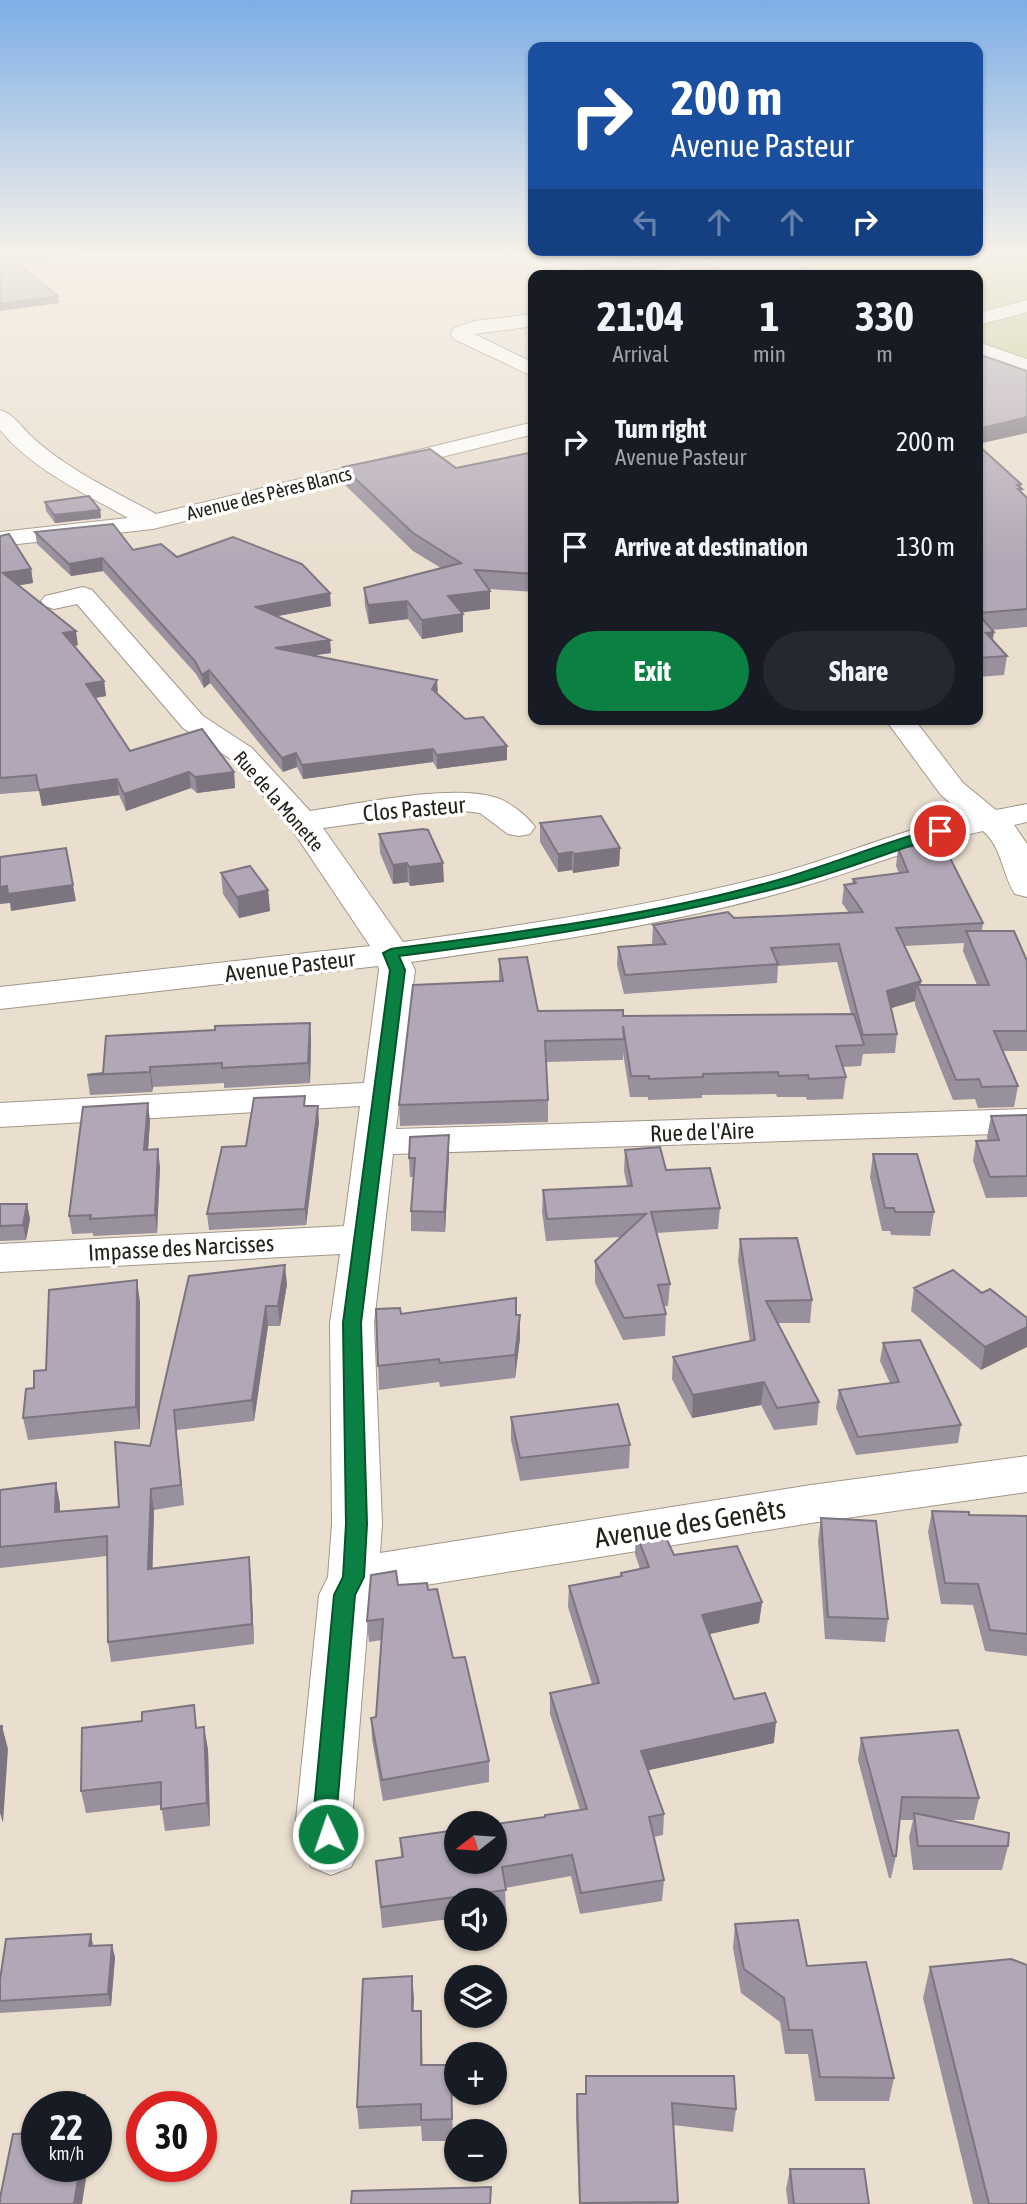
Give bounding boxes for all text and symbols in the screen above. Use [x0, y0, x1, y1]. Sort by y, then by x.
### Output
text: 200 m [671, 69, 782, 125]
icon: right [556, 70, 647, 161]
text: Avenue Pasteur [671, 127, 854, 164]
icon: left [627, 203, 665, 241]
icon: ahead [700, 203, 738, 241]
icon: ahead [773, 203, 811, 241]
icon: right [846, 203, 884, 241]
text: 21:04 [597, 292, 684, 340]
text: 1 [760, 292, 779, 340]
text: 330 [855, 292, 914, 340]
text: Arrival [612, 341, 669, 367]
text: min [753, 341, 786, 367]
text: m [876, 341, 893, 367]
text: Turn right [615, 414, 706, 444]
icon: right [556, 423, 594, 461]
text: 200 m [896, 427, 955, 457]
text: Avenue Pasteur [615, 444, 746, 470]
street label: Avenue des Pères Blancs [184, 462, 354, 524]
icon: arrive [556, 528, 594, 566]
text: Arrive at destination [615, 532, 808, 562]
text: 130 m [896, 532, 955, 562]
button: Exit [556, 631, 749, 711]
button: Share [763, 631, 955, 711]
street label: Rue de la Monette [230, 746, 328, 856]
street label: Clos Pasteur [362, 791, 467, 826]
pin [910, 801, 970, 861]
icon: arrive [921, 812, 959, 850]
street label: Avenue Pasteur [223, 945, 358, 987]
street label: Rue de l'Aire [649, 1117, 755, 1147]
street label: Impasse des Narcisses [87, 1230, 275, 1266]
street label: Avenue des Genêts [592, 1492, 788, 1554]
position arrow [291, 1797, 365, 1871]
north arrow [444, 1811, 508, 1874]
map controls [444, 1811, 507, 2182]
button: sound [444, 1888, 507, 1951]
button: layers [444, 1965, 507, 2028]
button: + [444, 2042, 507, 2105]
speed limit sign: 30 [126, 2091, 217, 2182]
text: 22 [50, 2107, 83, 2147]
button: − [444, 2119, 507, 2182]
text: km/h [49, 2143, 84, 2164]

